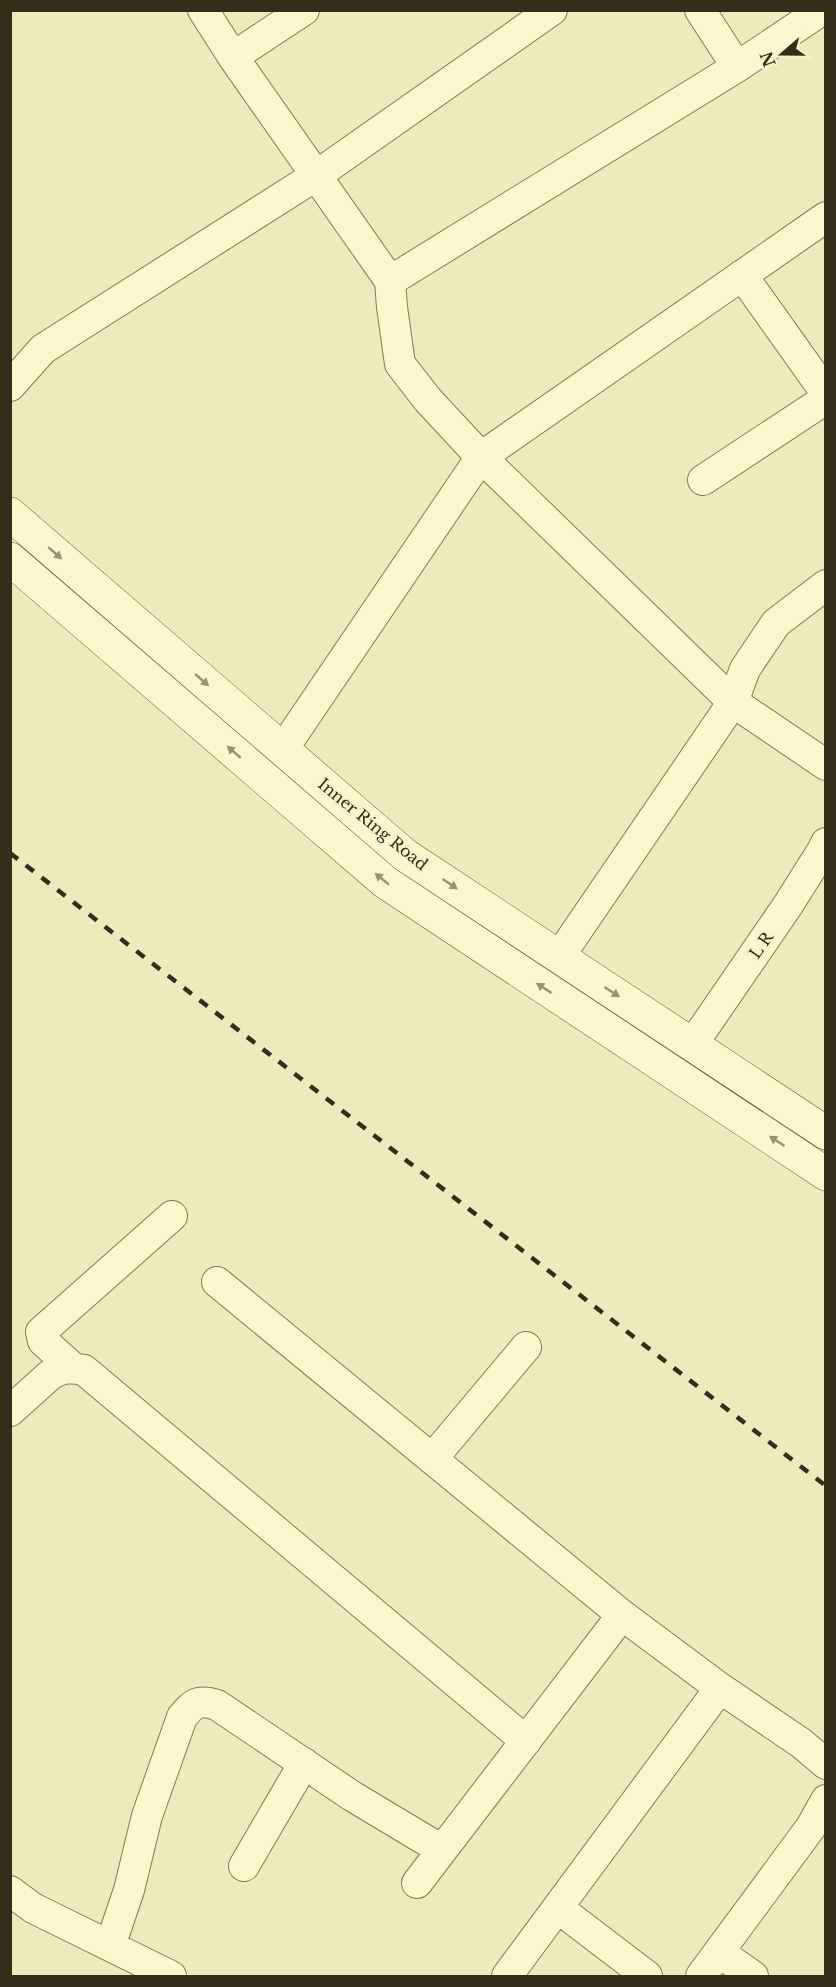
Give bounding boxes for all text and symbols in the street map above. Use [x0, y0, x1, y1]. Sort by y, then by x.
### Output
north arrow [752, 24, 812, 84]
text: N [756, 49, 780, 70]
one-way arrow [47, 546, 62, 559]
one-way arrow [194, 673, 209, 686]
one-way arrow [227, 746, 242, 759]
street label: Inner Ring Road [314, 774, 432, 874]
one-way arrow [374, 873, 390, 886]
one-way arrow [441, 879, 458, 890]
street label: L R [745, 927, 778, 962]
one-way arrow [536, 982, 552, 993]
one-way arrow [604, 986, 620, 997]
one-way arrow [768, 1136, 785, 1147]

